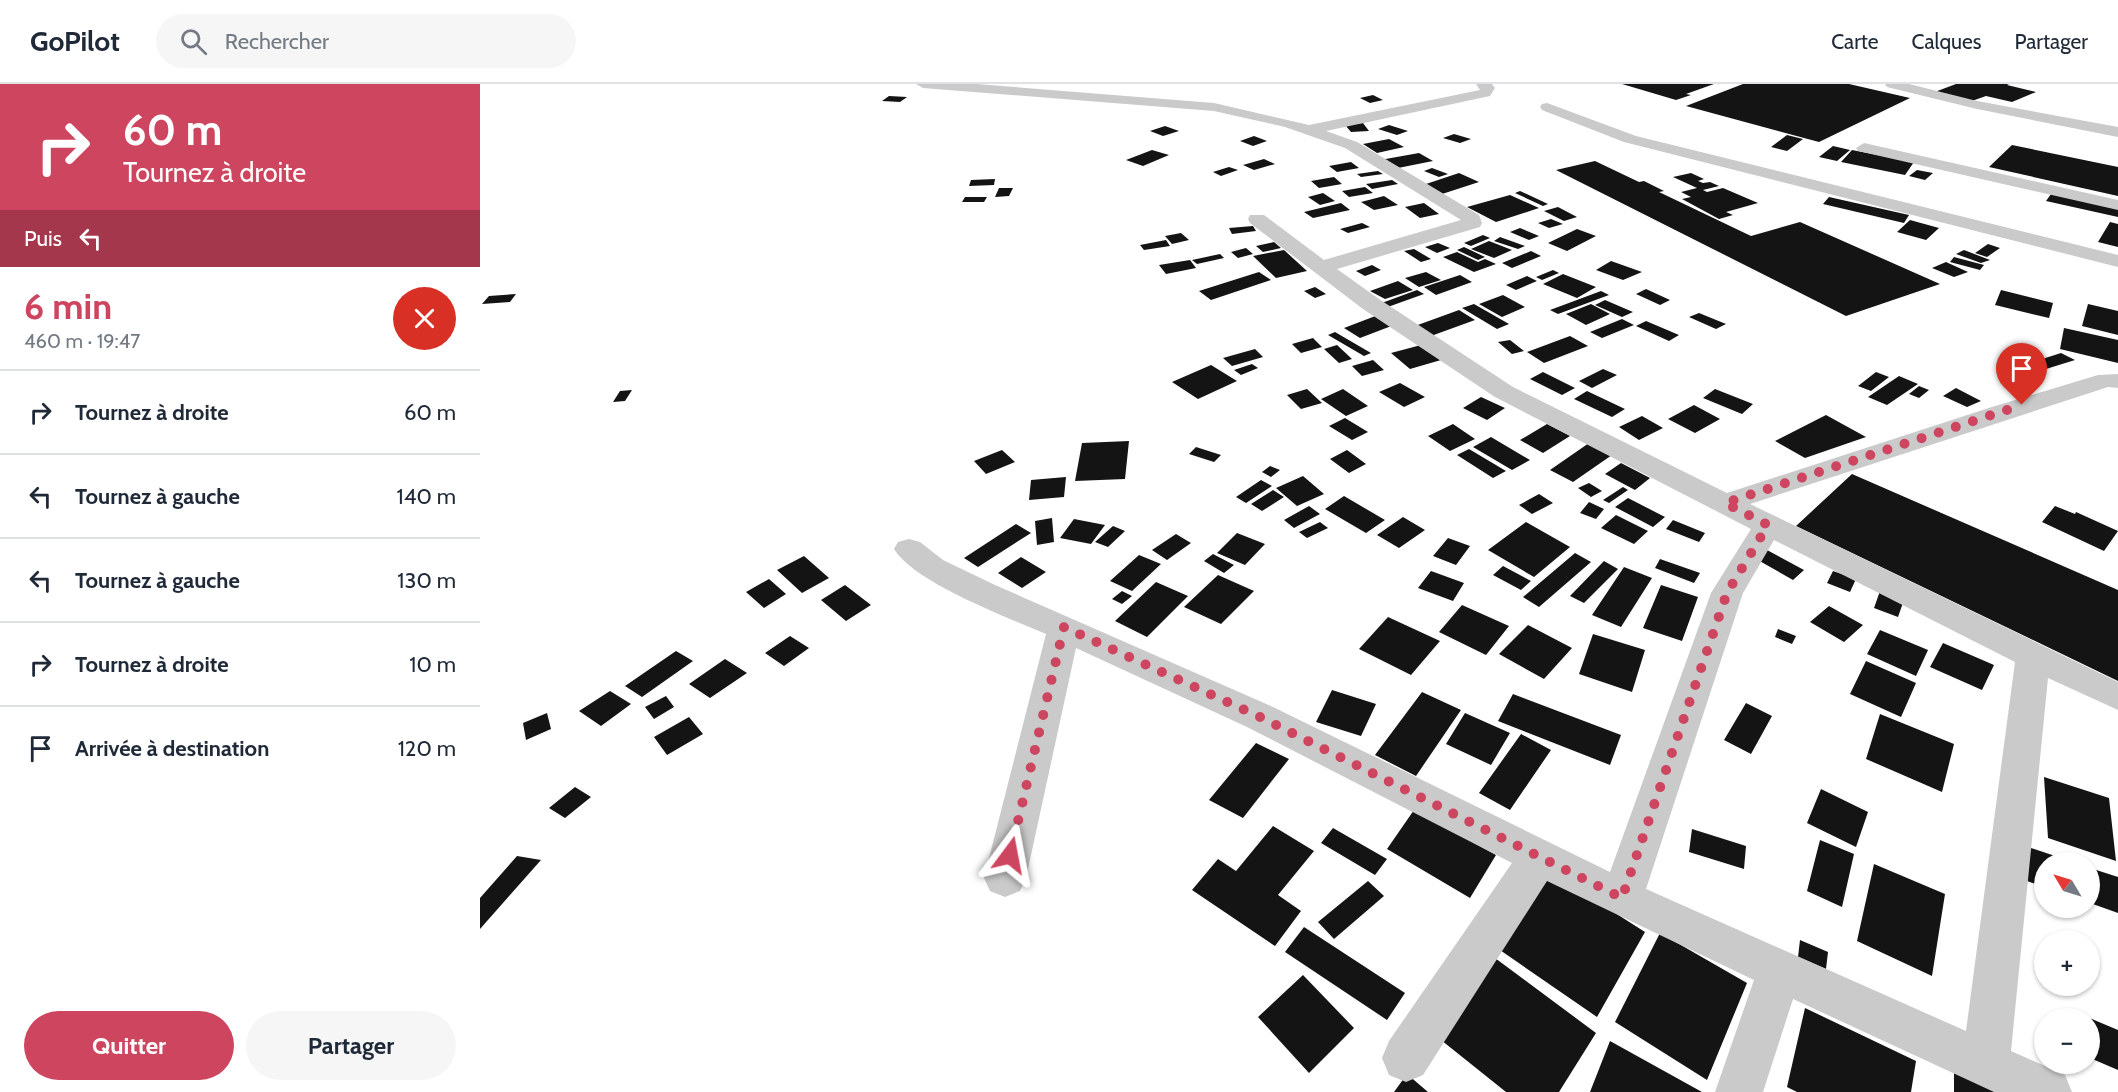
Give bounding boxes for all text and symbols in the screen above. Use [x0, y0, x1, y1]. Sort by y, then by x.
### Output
search box [156, 14, 576, 68]
text: GoPilot [30, 24, 120, 58]
icon: search [177, 25, 210, 58]
text: Rechercher [225, 28, 329, 55]
text: Carte [1831, 29, 1879, 54]
text: Calques [1912, 29, 1982, 54]
text: Partager [2015, 29, 2088, 54]
text: 60 m [123, 104, 222, 156]
icon: right [24, 108, 102, 186]
text: Tournez à droite [123, 156, 306, 189]
icon: left [74, 222, 107, 255]
text: Puis [24, 225, 62, 252]
text: 6 min [24, 284, 112, 328]
button: close [393, 287, 456, 350]
text: 460 m · 19:47 [24, 329, 140, 353]
pin [1996, 343, 2047, 405]
icon: arrive [2005, 352, 2038, 385]
icon: right [24, 396, 57, 429]
text: Tournez à droite [75, 399, 229, 426]
text: 60 m [404, 399, 456, 426]
icon: left [24, 480, 57, 513]
text: Tournez à gauche [75, 483, 240, 510]
text: 140 m [397, 483, 456, 510]
icon: left [24, 564, 57, 597]
text: Tournez à gauche [75, 567, 240, 594]
text: 130 m [397, 567, 456, 594]
icon: right [24, 648, 57, 681]
text: Tournez à droite [75, 651, 229, 678]
text: 10 m [409, 651, 456, 678]
icon: arrive [24, 732, 57, 765]
text: Arrivée à destination [75, 735, 269, 762]
text: 120 m [398, 735, 456, 762]
position arrow [978, 823, 1042, 887]
north arrow [2034, 852, 2100, 918]
map controls [2034, 852, 2100, 1074]
button: + [2034, 930, 2100, 996]
button: − [2034, 1008, 2100, 1074]
button: Quitter [24, 1011, 234, 1080]
button: Partager [246, 1011, 456, 1080]

